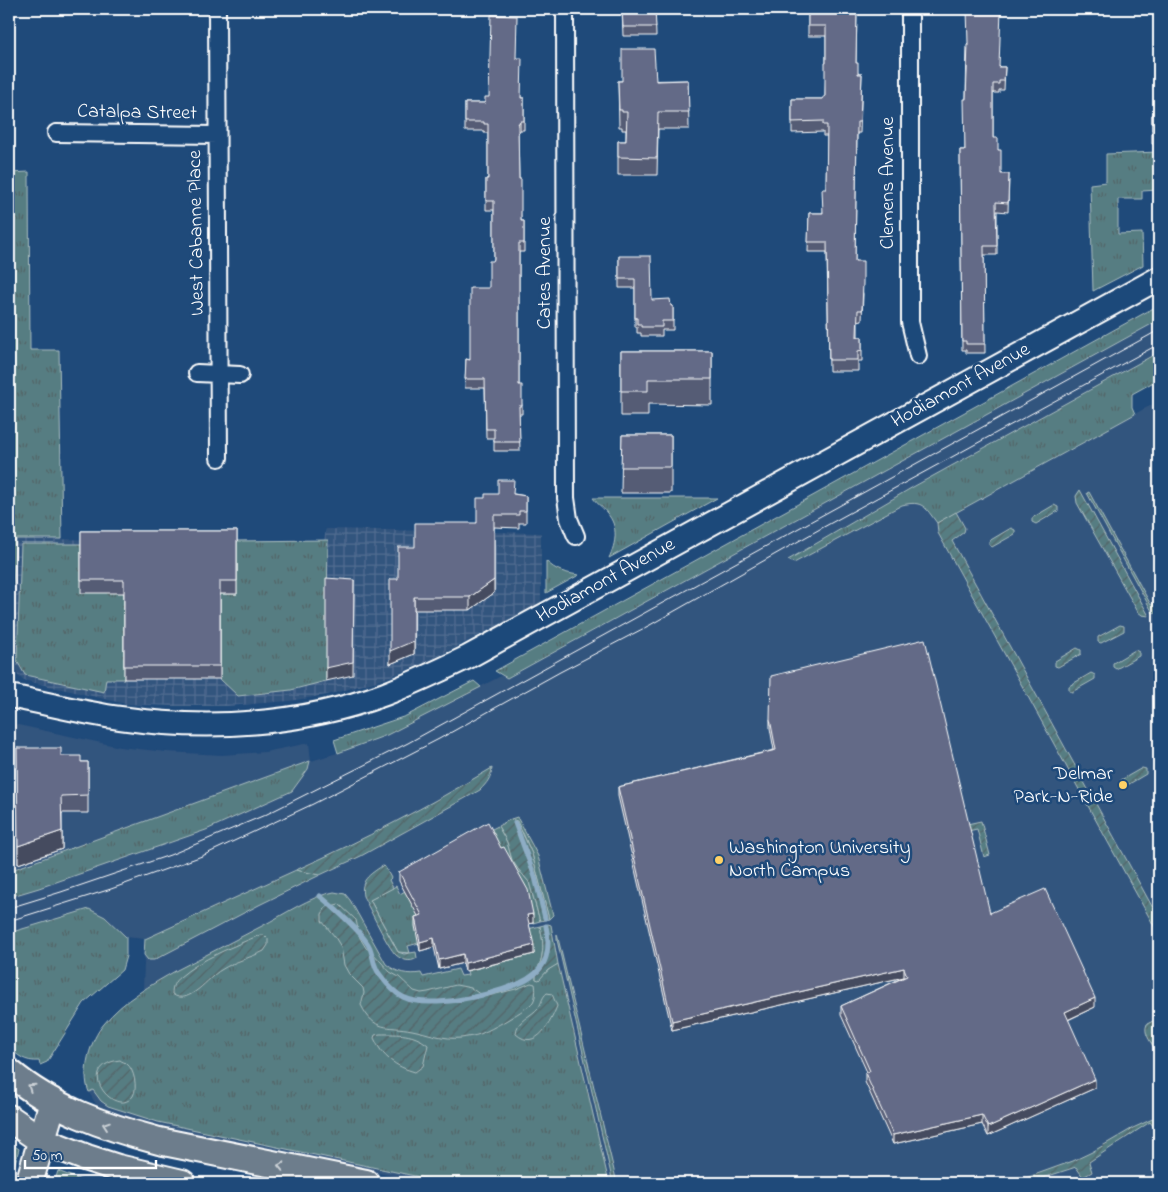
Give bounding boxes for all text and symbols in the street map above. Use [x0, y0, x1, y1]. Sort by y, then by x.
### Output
street label: Catalpa Street [77, 97, 197, 129]
street label: Clemens Avenue [874, 117, 903, 249]
street label: West Cabanne Place [181, 150, 213, 316]
street label: Cates Avenue [531, 217, 560, 329]
street label: Hodiamont Avenue [886, 336, 1036, 436]
street label: Hodiamont Avenue [531, 531, 681, 631]
place label: Delmar Park-N-Ride [1014, 760, 1114, 812]
marker: Delmar Park-N-Ride [1117, 779, 1129, 791]
place label: Washington University North Campus [729, 834, 911, 886]
marker: Washington University North Campus [713, 854, 725, 866]
one-way arrow [27, 1084, 36, 1094]
one-way arrow [102, 1121, 110, 1131]
scale bar [25, 1137, 156, 1169]
text: 50 m [32, 1145, 63, 1167]
one-way arrow [276, 1161, 285, 1171]

